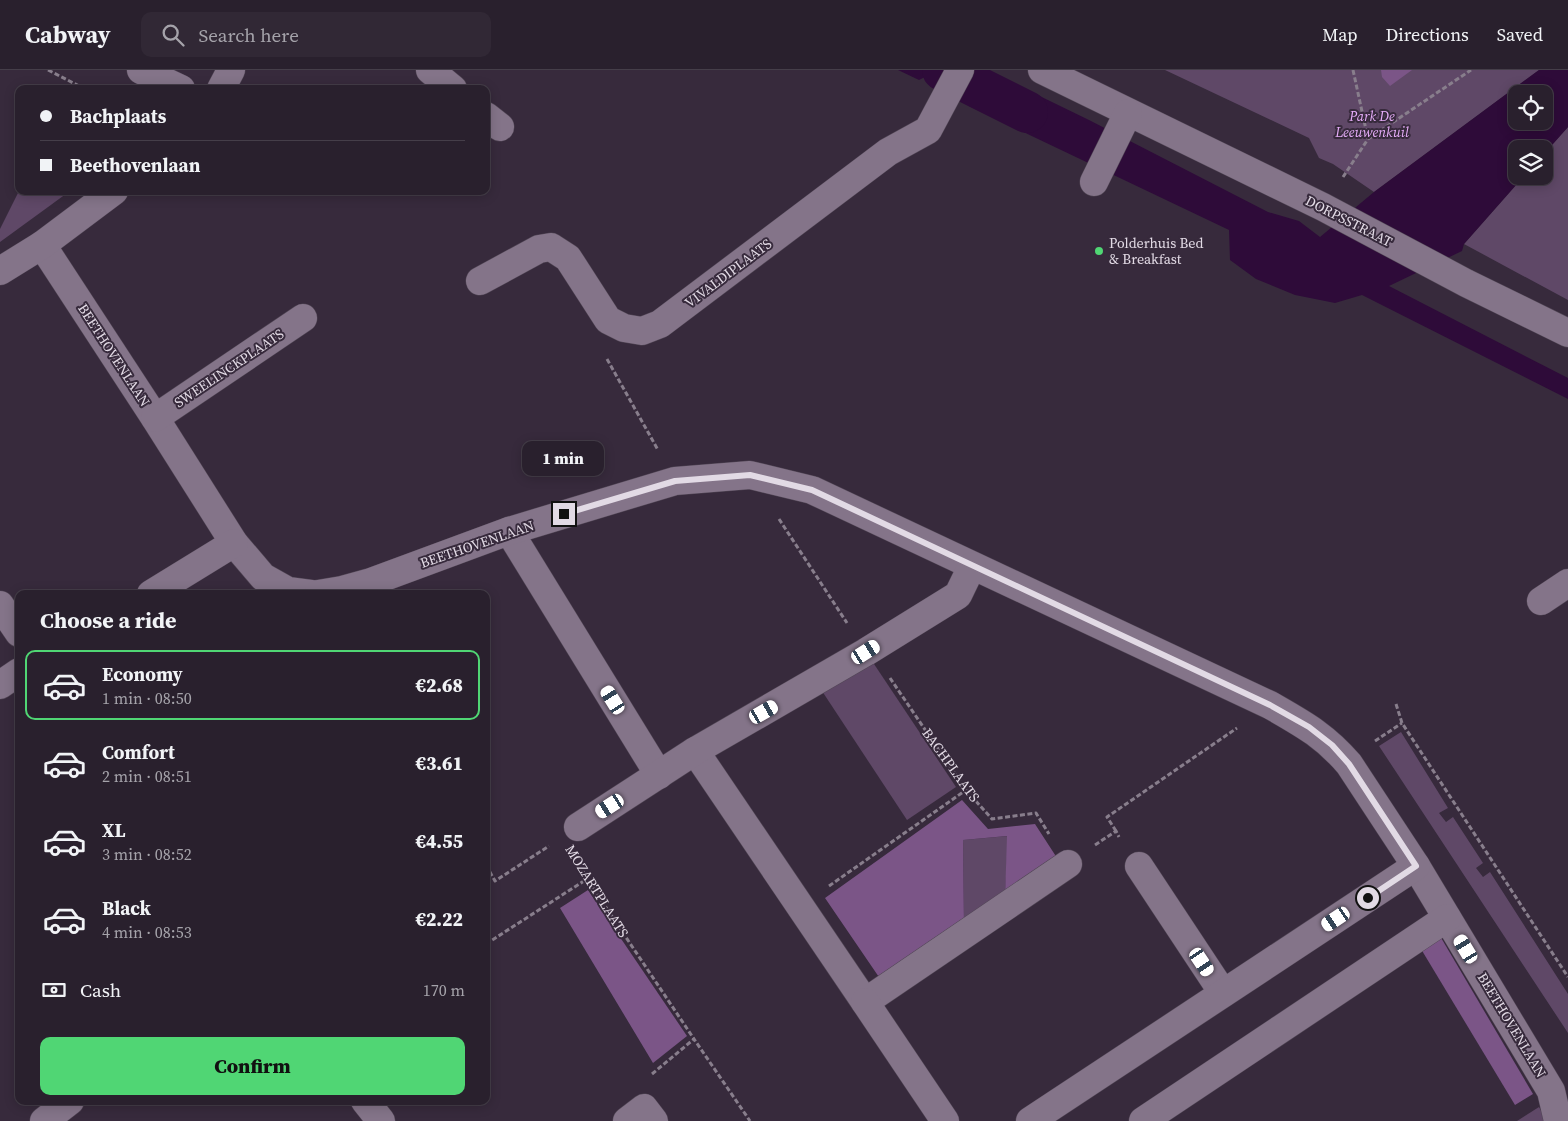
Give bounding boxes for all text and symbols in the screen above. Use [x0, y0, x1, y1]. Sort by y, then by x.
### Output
search box [141, 12, 491, 57]
text: Cabway [25, 18, 111, 51]
icon: search [159, 21, 187, 49]
text: Search here [199, 22, 299, 48]
text: Map [1322, 22, 1358, 47]
text: Directions [1386, 22, 1469, 47]
text: Saved [1497, 22, 1543, 47]
map controls [1508, 85, 1553, 185]
button: locate [1508, 85, 1553, 130]
text: Bachplaats [70, 103, 166, 129]
park label: Park De Leeuwenkuil [1334, 106, 1409, 142]
button: layers [1508, 140, 1553, 185]
text: Beethovenlaan [70, 152, 200, 178]
street label: DORPSSTRAAT [1302, 190, 1396, 252]
place label: Polderhuis Bed & Breakfast [1109, 233, 1203, 269]
street label: VIVALDIPLAATS [680, 234, 776, 312]
marker: Polderhuis Bed & Breakfast [1093, 245, 1105, 257]
street label: BEETHOVENLAAN [73, 300, 155, 410]
street label: SWEELINCKPLAATS [170, 324, 288, 412]
callout: 1 min [523, 442, 605, 476]
text: 1 min [542, 447, 584, 469]
route end [553, 503, 575, 525]
street label: BEETHOVENLAAN [417, 515, 537, 573]
text: Choose a ride [40, 605, 177, 635]
car [849, 638, 882, 666]
text: Economy [102, 661, 183, 687]
icon: car [42, 663, 87, 708]
text: €2.68 [415, 672, 463, 698]
car [598, 683, 627, 717]
text: 1 min · 08:50 [102, 687, 192, 709]
car [747, 698, 780, 726]
street label: BACHPLAATS [917, 724, 985, 806]
text: Comfort [102, 739, 175, 765]
icon: car [42, 741, 87, 786]
text: €3.61 [415, 750, 463, 776]
text: 2 min · 08:51 [102, 765, 192, 787]
car [593, 792, 626, 820]
text: XL [102, 817, 125, 843]
icon: car [42, 819, 87, 864]
text: €4.55 [415, 828, 463, 854]
street label: MOZARTPLAATS [560, 841, 634, 941]
text: 3 min · 08:52 [102, 843, 192, 865]
route start [1357, 887, 1379, 909]
text: Black [102, 895, 151, 921]
icon: car [42, 897, 87, 942]
car [1319, 904, 1352, 934]
text: €2.22 [415, 906, 463, 932]
text: 4 min · 08:53 [102, 921, 192, 943]
car [1451, 932, 1480, 966]
car [1187, 945, 1216, 979]
street label: BEETHOVENLAAN [1473, 969, 1551, 1081]
icon: cash [40, 976, 68, 1004]
text: Cash [80, 977, 121, 1003]
text: 170 m [423, 979, 465, 1001]
button: Confirm [40, 1037, 465, 1095]

